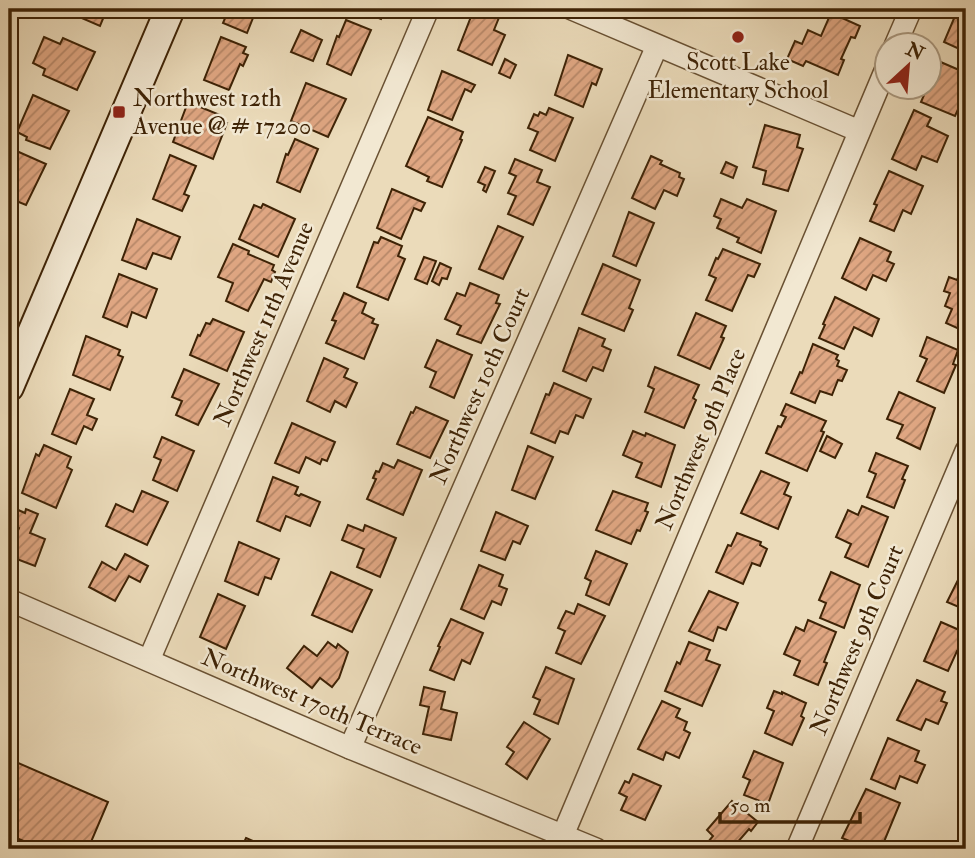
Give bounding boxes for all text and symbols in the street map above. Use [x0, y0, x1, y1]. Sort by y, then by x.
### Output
marker: Scott Lake Elementary School [730, 29, 746, 45]
north arrow [874, 32, 944, 102]
text: N [901, 37, 929, 67]
place label: Scott Lake Elementary School [647, 47, 829, 106]
place label: Northwest 12th Avenue @ # 17200 [132, 83, 311, 142]
marker: Northwest 12th Avenue @ # 17200 [111, 104, 127, 120]
street label: Northwest 11th Avenue [207, 217, 321, 431]
street label: Northwest 10th Court [423, 283, 537, 489]
street label: Northwest 9th Place [649, 343, 753, 535]
street label: Northwest 9th Court [803, 540, 911, 740]
street label: Northwest 170th Terrace [197, 641, 427, 763]
scale bar [720, 781, 860, 825]
text: 50 m [730, 792, 771, 819]

